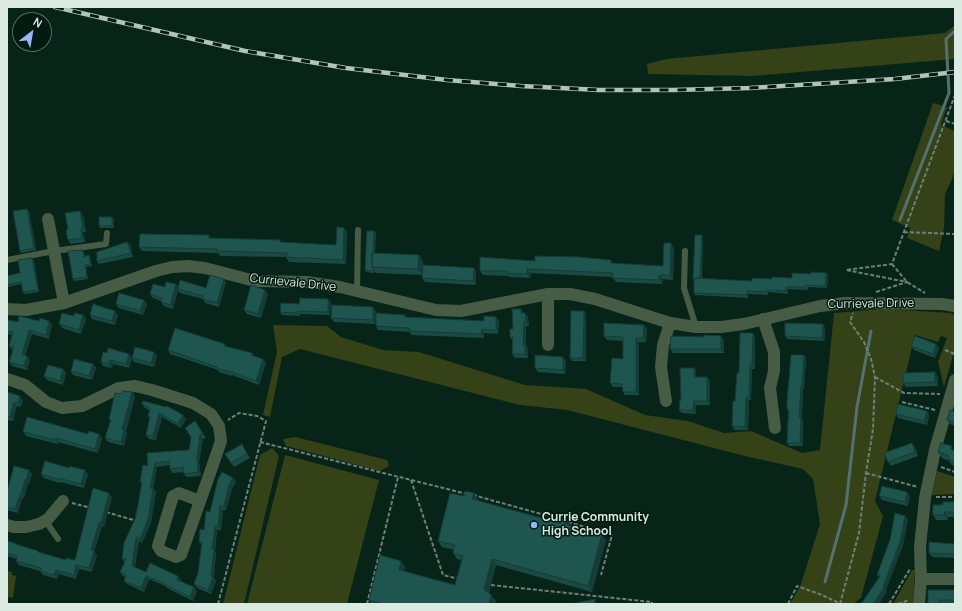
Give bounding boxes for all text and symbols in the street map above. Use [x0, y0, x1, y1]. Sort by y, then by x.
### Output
north arrow [12, 12, 52, 52]
text: N [31, 14, 45, 31]
street label: Currievale Drive [249, 271, 337, 295]
street label: Currievale Drive [828, 296, 914, 312]
place label: Currie Community High School [542, 511, 649, 539]
marker: Currie Community High School [529, 520, 539, 530]

